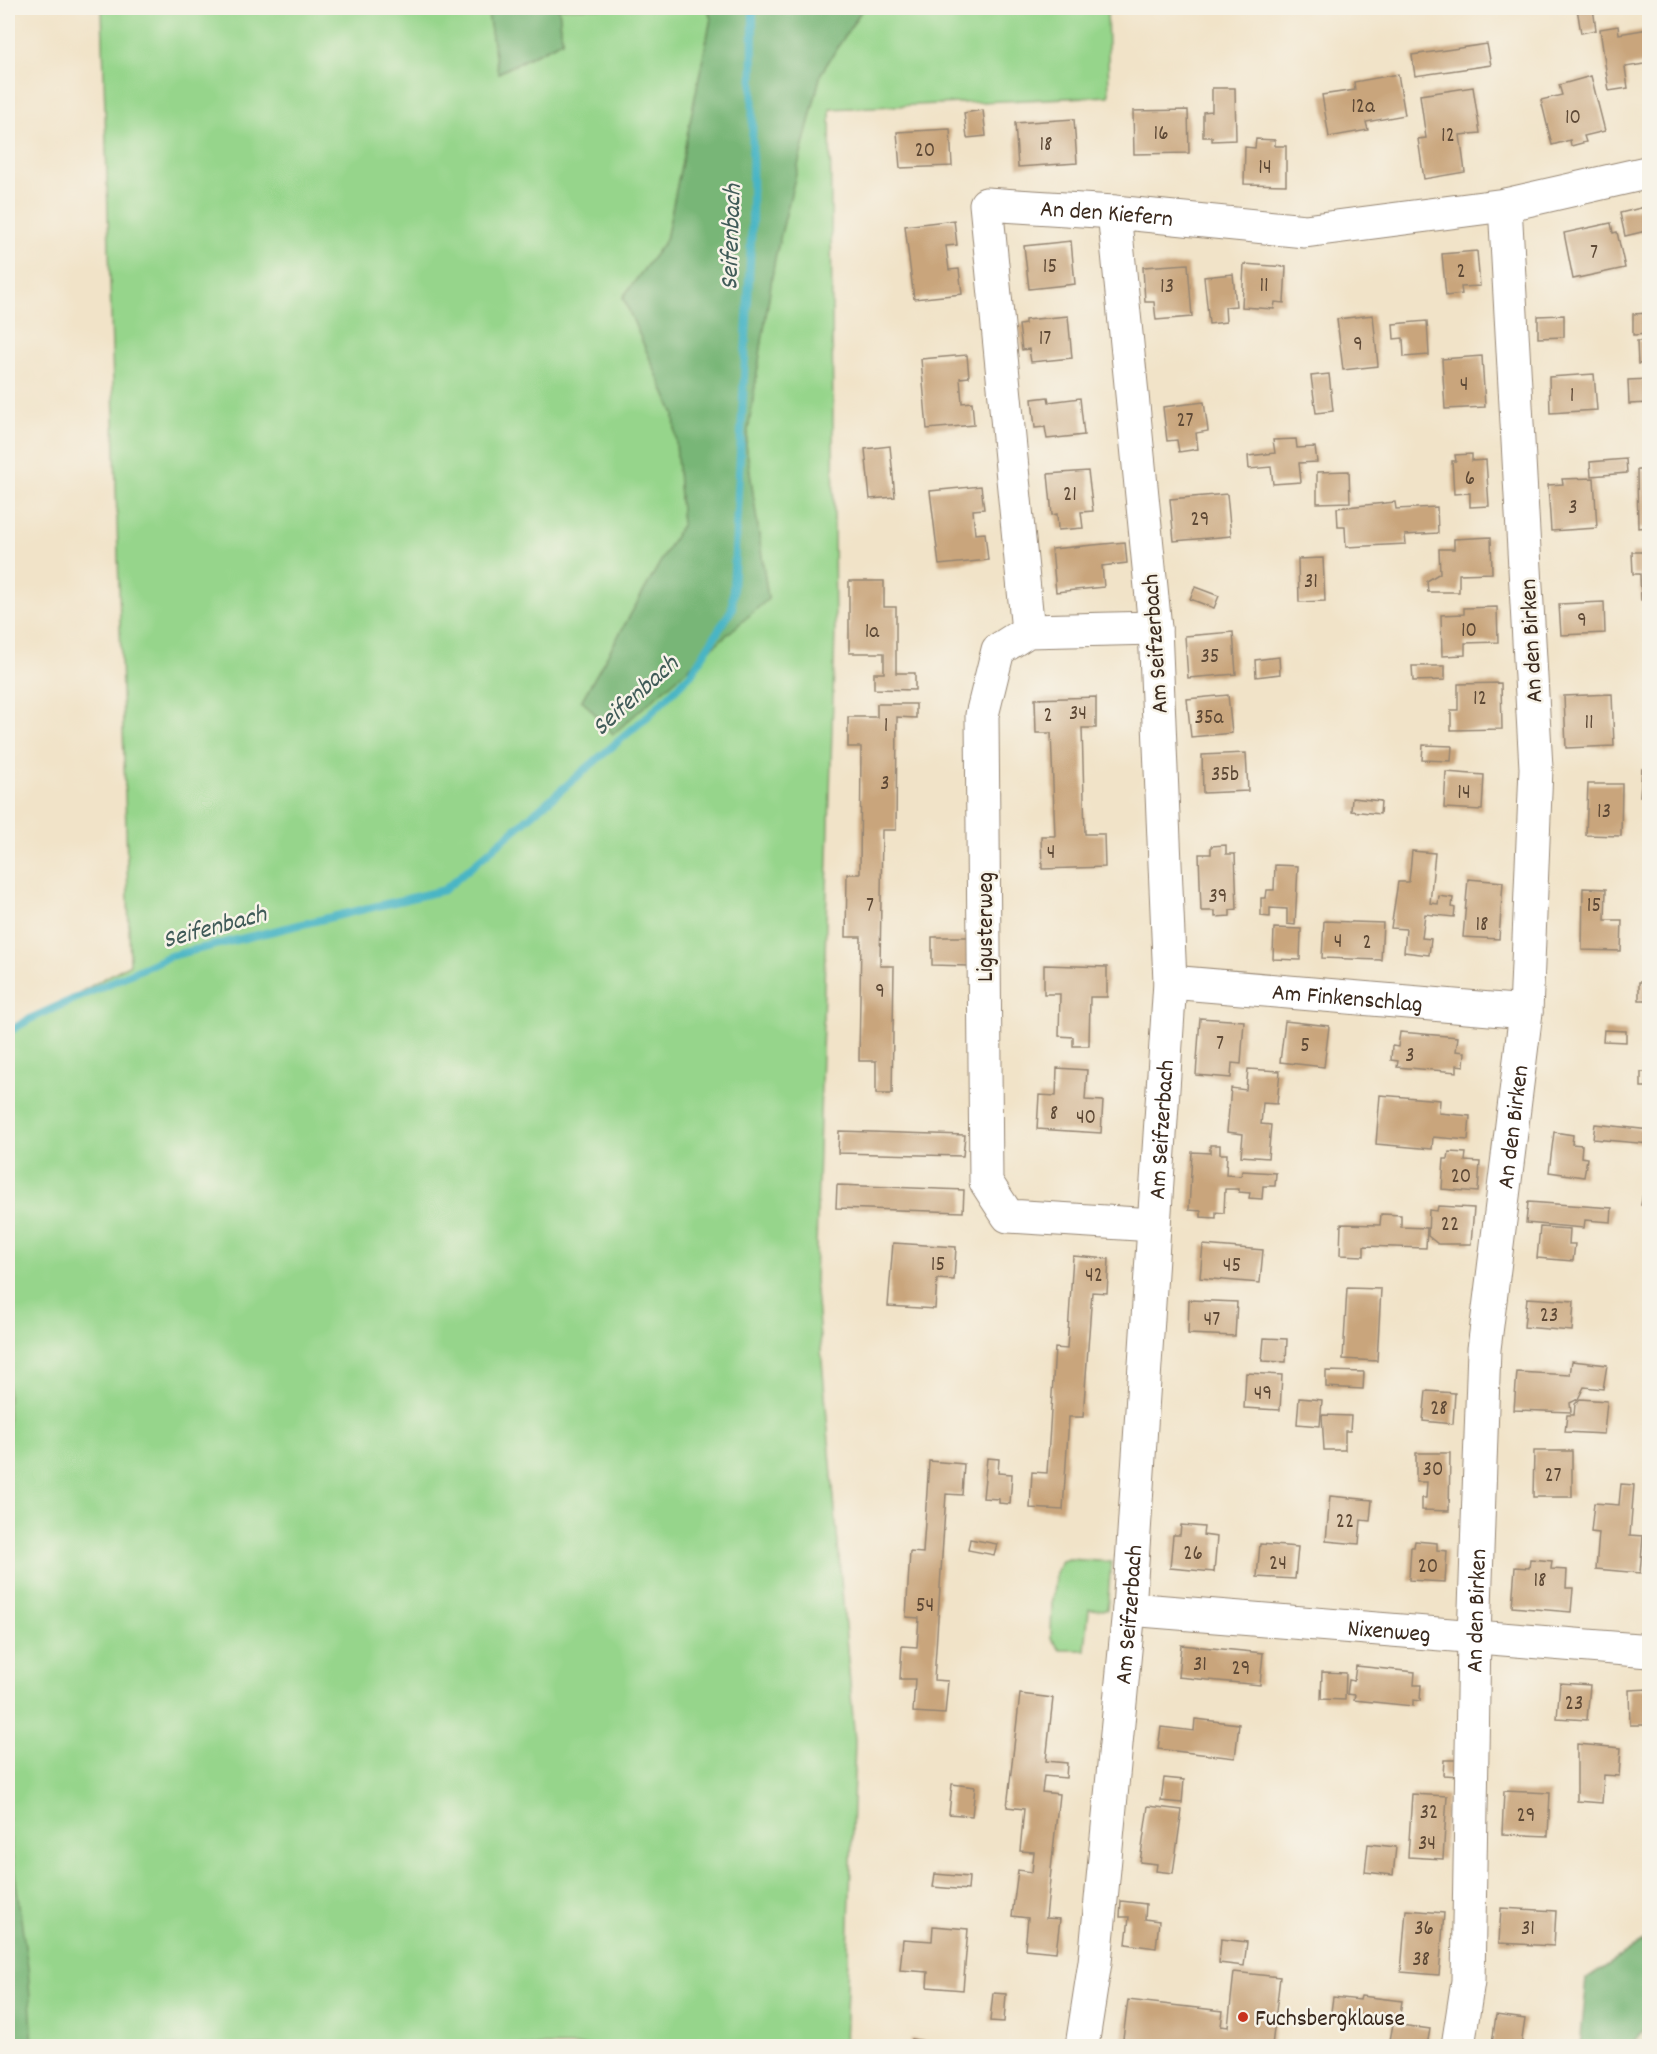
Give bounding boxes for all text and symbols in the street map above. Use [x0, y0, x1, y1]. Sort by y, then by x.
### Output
house number: 12a [1351, 93, 1376, 123]
house number: 10 [1565, 104, 1581, 134]
house number: 16 [1154, 120, 1168, 150]
house number: 12 [1441, 122, 1455, 152]
house number: 18 [1039, 131, 1053, 161]
house number: 20 [915, 137, 935, 167]
house number: 14 [1258, 154, 1272, 184]
water label: Seifenbach [712, 182, 753, 291]
street label: An den Kiefern [1039, 193, 1174, 238]
house number: 7 [1590, 239, 1598, 269]
house number: 15 [1043, 253, 1057, 283]
house number: 2 [1456, 258, 1466, 288]
house number: 11 [1259, 272, 1269, 302]
house number: 13 [1160, 273, 1174, 303]
house number: 17 [1039, 325, 1051, 355]
house number: 9 [1353, 331, 1363, 361]
house number: 4 [1460, 371, 1468, 401]
house number: 1 [1570, 382, 1574, 412]
house number: 27 [1176, 407, 1194, 437]
house number: 6 [1465, 465, 1475, 495]
house number: 21 [1063, 481, 1077, 511]
house number: 3 [1568, 494, 1578, 524]
house number: 29 [1191, 506, 1209, 536]
house number: 31 [1304, 568, 1318, 598]
street label: Am Seifzerbach [1135, 573, 1179, 715]
street label: An den Birken [1513, 578, 1553, 704]
house number: 9 [1577, 607, 1587, 637]
house number: 10 [1461, 617, 1477, 647]
house number: 1a [865, 618, 880, 648]
house number: 35 [1200, 643, 1220, 673]
water label: Seifenbach [585, 647, 689, 746]
house number: 12 [1473, 685, 1487, 715]
house number: 34 [1069, 700, 1087, 730]
house number: 2 [1043, 702, 1053, 732]
house number: 35a [1195, 704, 1225, 734]
house number: 11 [1584, 709, 1594, 739]
house number: 1 [884, 712, 888, 742]
house number: 35b [1211, 761, 1239, 791]
house number: 3 [880, 770, 890, 800]
house number: 14 [1457, 779, 1471, 809]
house number: 13 [1597, 798, 1611, 828]
house number: 4 [1047, 839, 1055, 869]
street label: Ligusterweg [970, 872, 1004, 982]
house number: 39 [1209, 883, 1227, 913]
house number: 7 [866, 892, 874, 922]
house number: 15 [1587, 892, 1601, 922]
water label: Seifenbach [159, 897, 272, 960]
house number: 18 [1475, 911, 1489, 941]
house number: 4 [1334, 928, 1342, 958]
house number: 2 [1362, 929, 1372, 959]
street label: Am Finkenschlag [1270, 977, 1424, 1023]
house number: 9 [875, 978, 885, 1008]
house number: 7 [1216, 1030, 1224, 1060]
house number: 5 [1300, 1032, 1310, 1062]
house number: 3 [1405, 1042, 1415, 1072]
street label: Am Seifzerbach [1142, 1059, 1185, 1201]
street label: An den Birken [1490, 1063, 1539, 1191]
house number: 8 [1050, 1100, 1058, 1130]
house number: 40 [1076, 1104, 1096, 1134]
house number: 20 [1451, 1163, 1471, 1193]
house number: 22 [1441, 1211, 1459, 1241]
house number: 15 [931, 1251, 945, 1281]
house number: 45 [1223, 1252, 1241, 1282]
house number: 42 [1085, 1262, 1103, 1292]
house number: 23 [1540, 1302, 1558, 1332]
house number: 47 [1204, 1306, 1220, 1336]
house number: 49 [1254, 1380, 1272, 1410]
house number: 28 [1430, 1395, 1448, 1425]
house number: 30 [1423, 1456, 1443, 1486]
house number: 27 [1544, 1462, 1562, 1492]
house number: 22 [1336, 1508, 1354, 1538]
house number: 26 [1183, 1540, 1203, 1570]
street label: Am Seifzerbach [1108, 1544, 1153, 1686]
street label: An den Birken [1459, 1548, 1497, 1673]
house number: 24 [1269, 1550, 1287, 1580]
house number: 20 [1418, 1553, 1438, 1583]
house number: 18 [1533, 1567, 1547, 1597]
house number: 54 [916, 1592, 934, 1622]
street label: Nixenweg [1346, 1613, 1432, 1653]
house number: 31 [1193, 1651, 1207, 1681]
house number: 29 [1232, 1655, 1250, 1685]
house number: 23 [1565, 1690, 1583, 1720]
house number: 32 [1420, 1799, 1438, 1829]
house number: 29 [1517, 1802, 1535, 1832]
house number: 34 [1418, 1830, 1436, 1860]
house number: 36 [1414, 1915, 1434, 1945]
house number: 31 [1521, 1915, 1535, 1945]
house number: 38 [1412, 1946, 1430, 1976]
place label: Fuchsbergklause [1255, 2003, 1405, 2037]
marker: Fuchsbergklause [1236, 2010, 1250, 2024]

